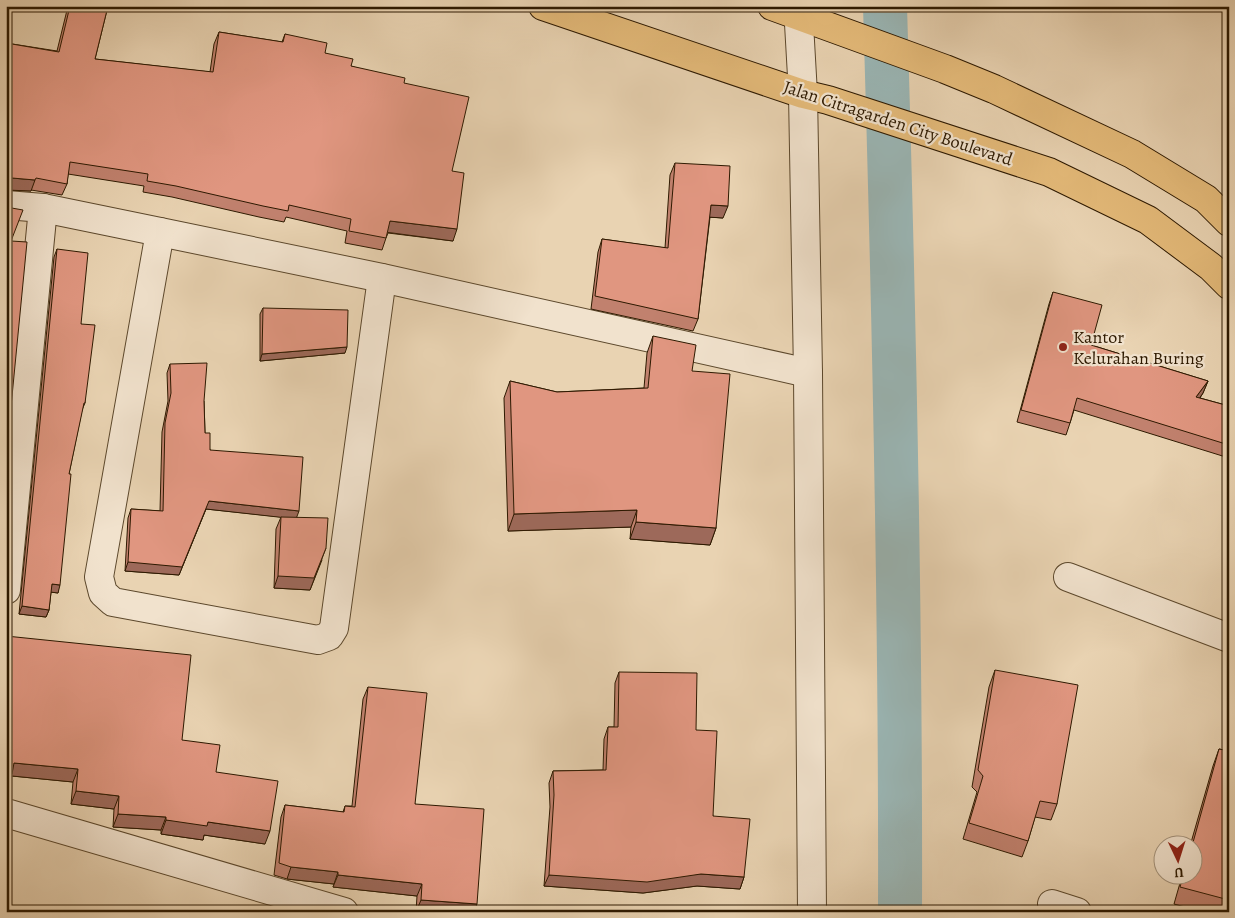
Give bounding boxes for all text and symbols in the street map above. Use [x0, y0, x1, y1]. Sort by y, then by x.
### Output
street label: Jalan Citragarden City Boulevard [780, 75, 1016, 172]
place label: Kantor Kelurahan Buring [1073, 325, 1204, 370]
marker: Kantor Kelurahan Buring [1057, 341, 1069, 353]
north arrow [1152, 836, 1202, 886]
text: U [1174, 863, 1184, 882]

